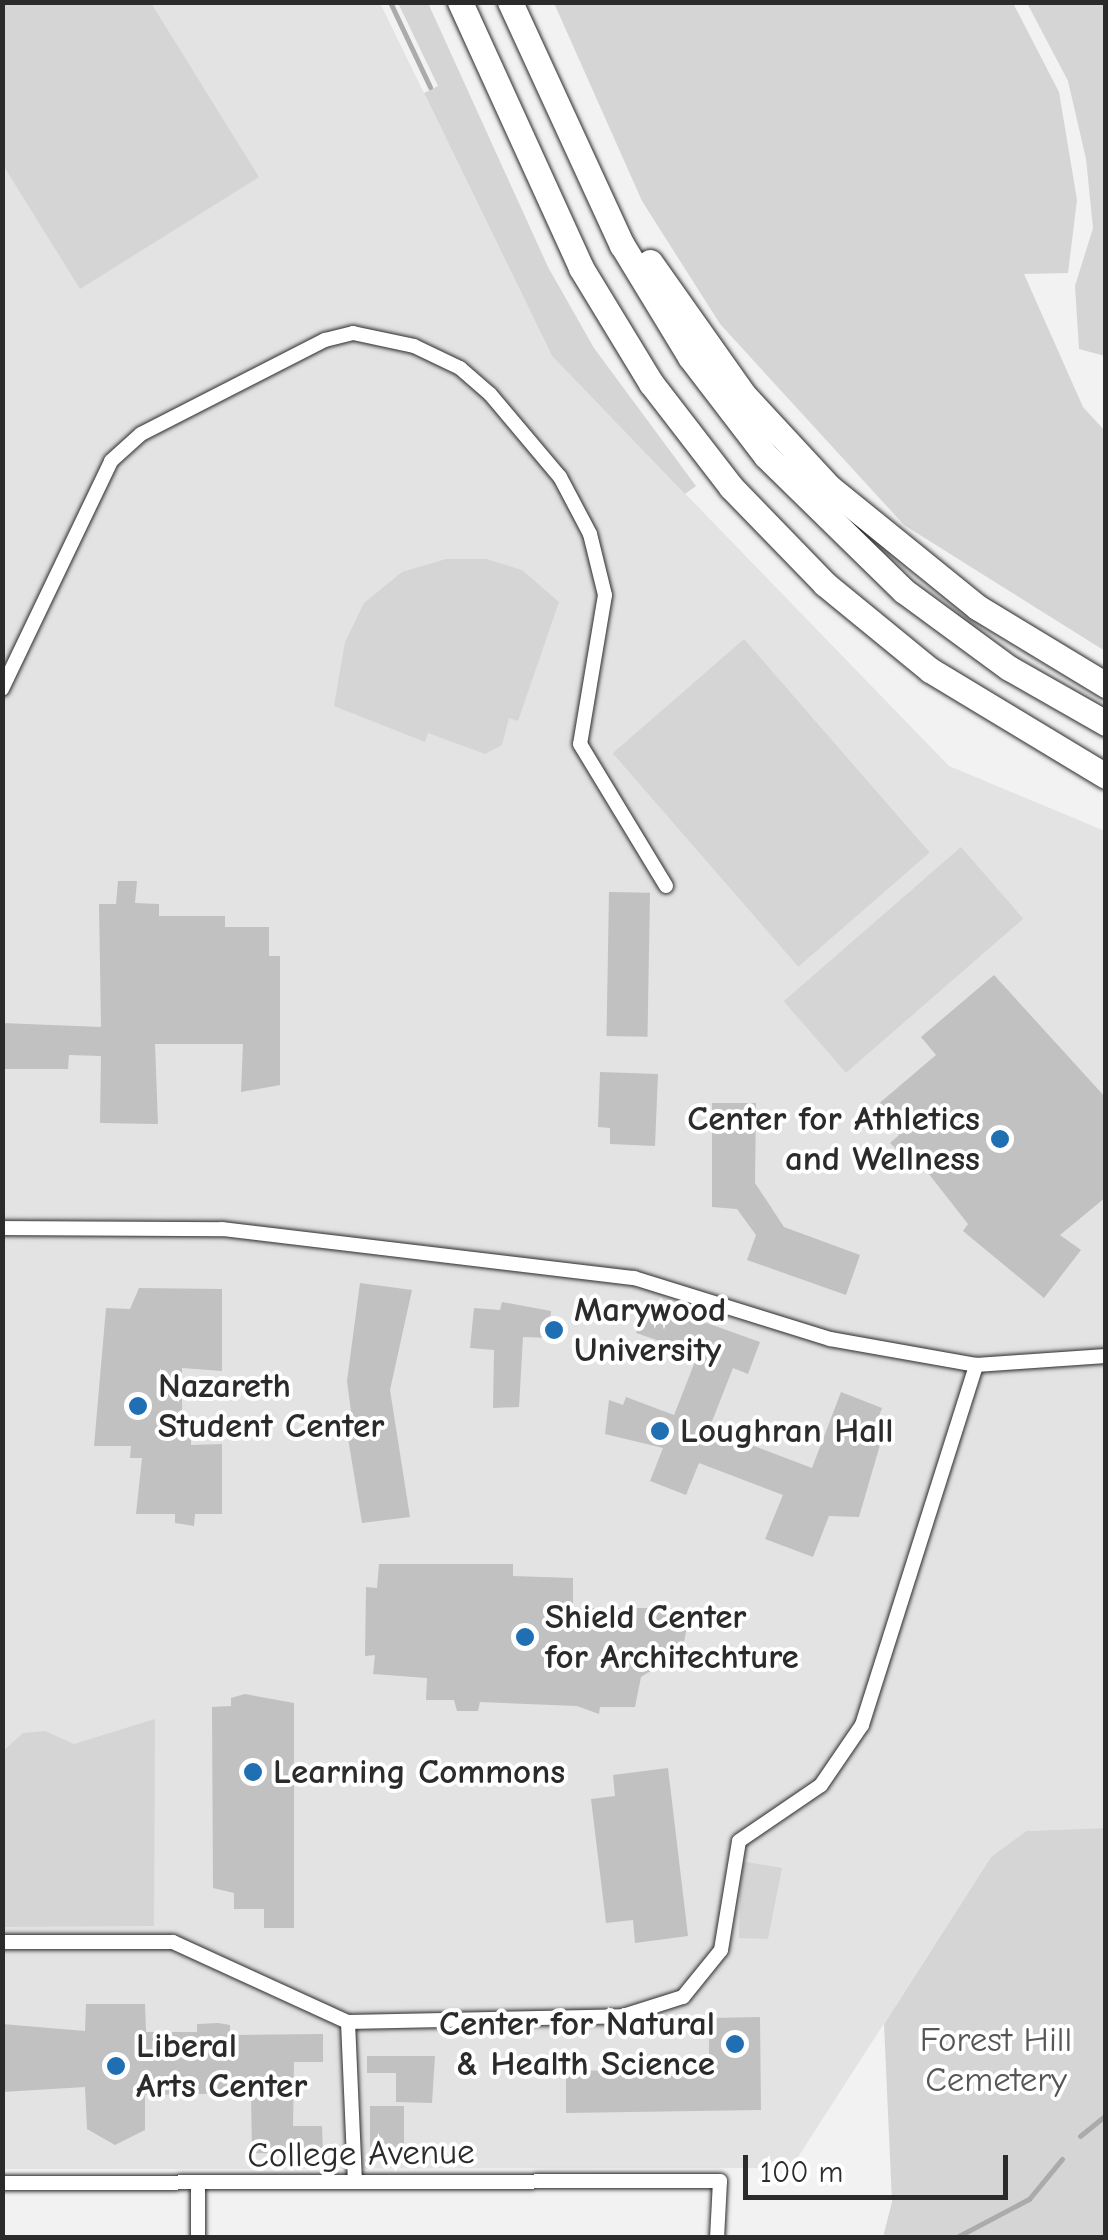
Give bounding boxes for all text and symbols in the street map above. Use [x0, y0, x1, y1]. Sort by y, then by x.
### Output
place label: Center for Athletics and Wellness [687, 1098, 980, 1180]
marker: Center for Athletics and Wellness [989, 1128, 1011, 1150]
place label: Marywood University [574, 1289, 726, 1371]
marker: Marywood University [543, 1319, 565, 1341]
place label: Nazareth Student Center [158, 1365, 384, 1447]
marker: Nazareth Student Center [127, 1395, 149, 1417]
place label: Loughran Hall [680, 1410, 893, 1452]
marker: Loughran Hall [649, 1420, 671, 1442]
place label: Shield Center for Architechture [545, 1596, 799, 1678]
marker: Shield Center for Architechture [514, 1626, 536, 1648]
place label: Learning Commons [273, 1751, 565, 1793]
marker: Learning Commons [242, 1761, 264, 1783]
place label: Center for Natural & Health Science [439, 2003, 715, 2085]
park label: Forest Hill Cemetery [920, 2019, 1072, 2101]
place label: Liberal Arts Center [136, 2025, 307, 2107]
marker: Center for Natural & Health Science [724, 2033, 746, 2055]
marker: Liberal Arts Center [105, 2055, 127, 2077]
street label: College Avenue [247, 2131, 475, 2177]
scale bar [748, 2135, 1013, 2197]
text: 100 m [760, 2155, 843, 2190]

